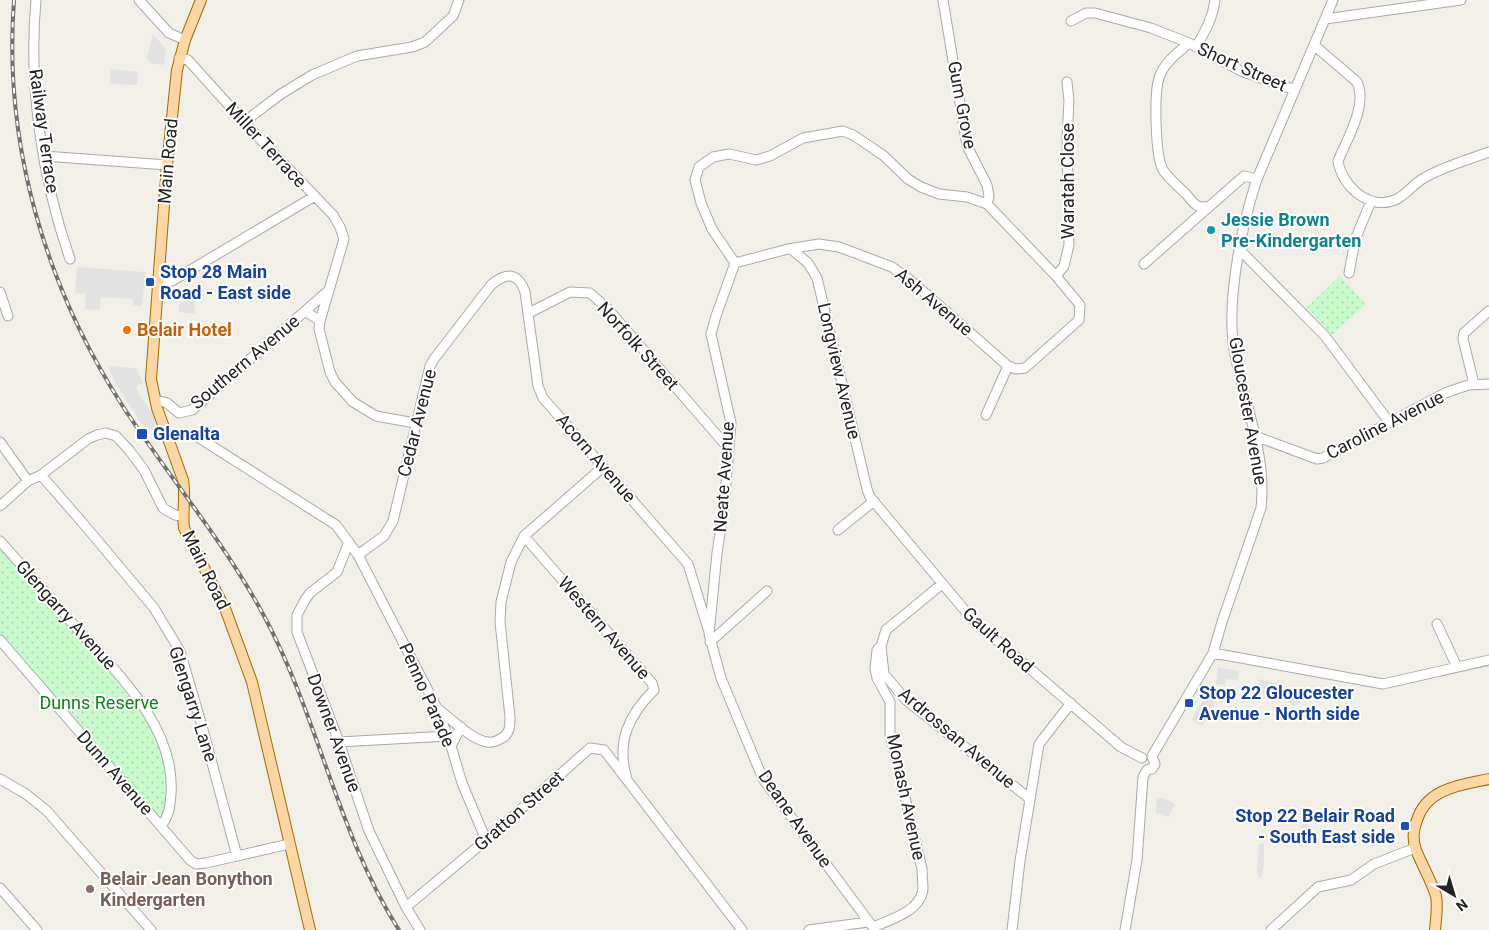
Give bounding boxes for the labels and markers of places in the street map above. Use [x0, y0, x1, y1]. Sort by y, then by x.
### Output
place label: Jessie Brown Pre-Kindergarten [1221, 209, 1361, 251]
marker: Jessie Brown Pre-Kindergarten [1205, 224, 1217, 236]
place label: Stop 28 Main Road - East side [160, 261, 291, 303]
marker: Stop 28 Main Road - East side [144, 276, 156, 288]
place label: Belair Hotel [137, 319, 232, 340]
marker: Belair Hotel [121, 324, 133, 336]
place label: Glenalta [153, 423, 220, 444]
marker: Glenalta [135, 427, 149, 441]
place label: Stop 22 Gloucester Avenue - North side [1199, 682, 1360, 724]
marker: Stop 22 Gloucester Avenue - North side [1183, 697, 1195, 709]
place label: Stop 22 Belair Road - South East side [1235, 805, 1395, 847]
marker: Stop 22 Belair Road - South East side [1399, 820, 1411, 832]
place label: Belair Jean Bonython Kindergarten [100, 868, 273, 910]
marker: Belair Jean Bonython Kindergarten [84, 883, 96, 895]

